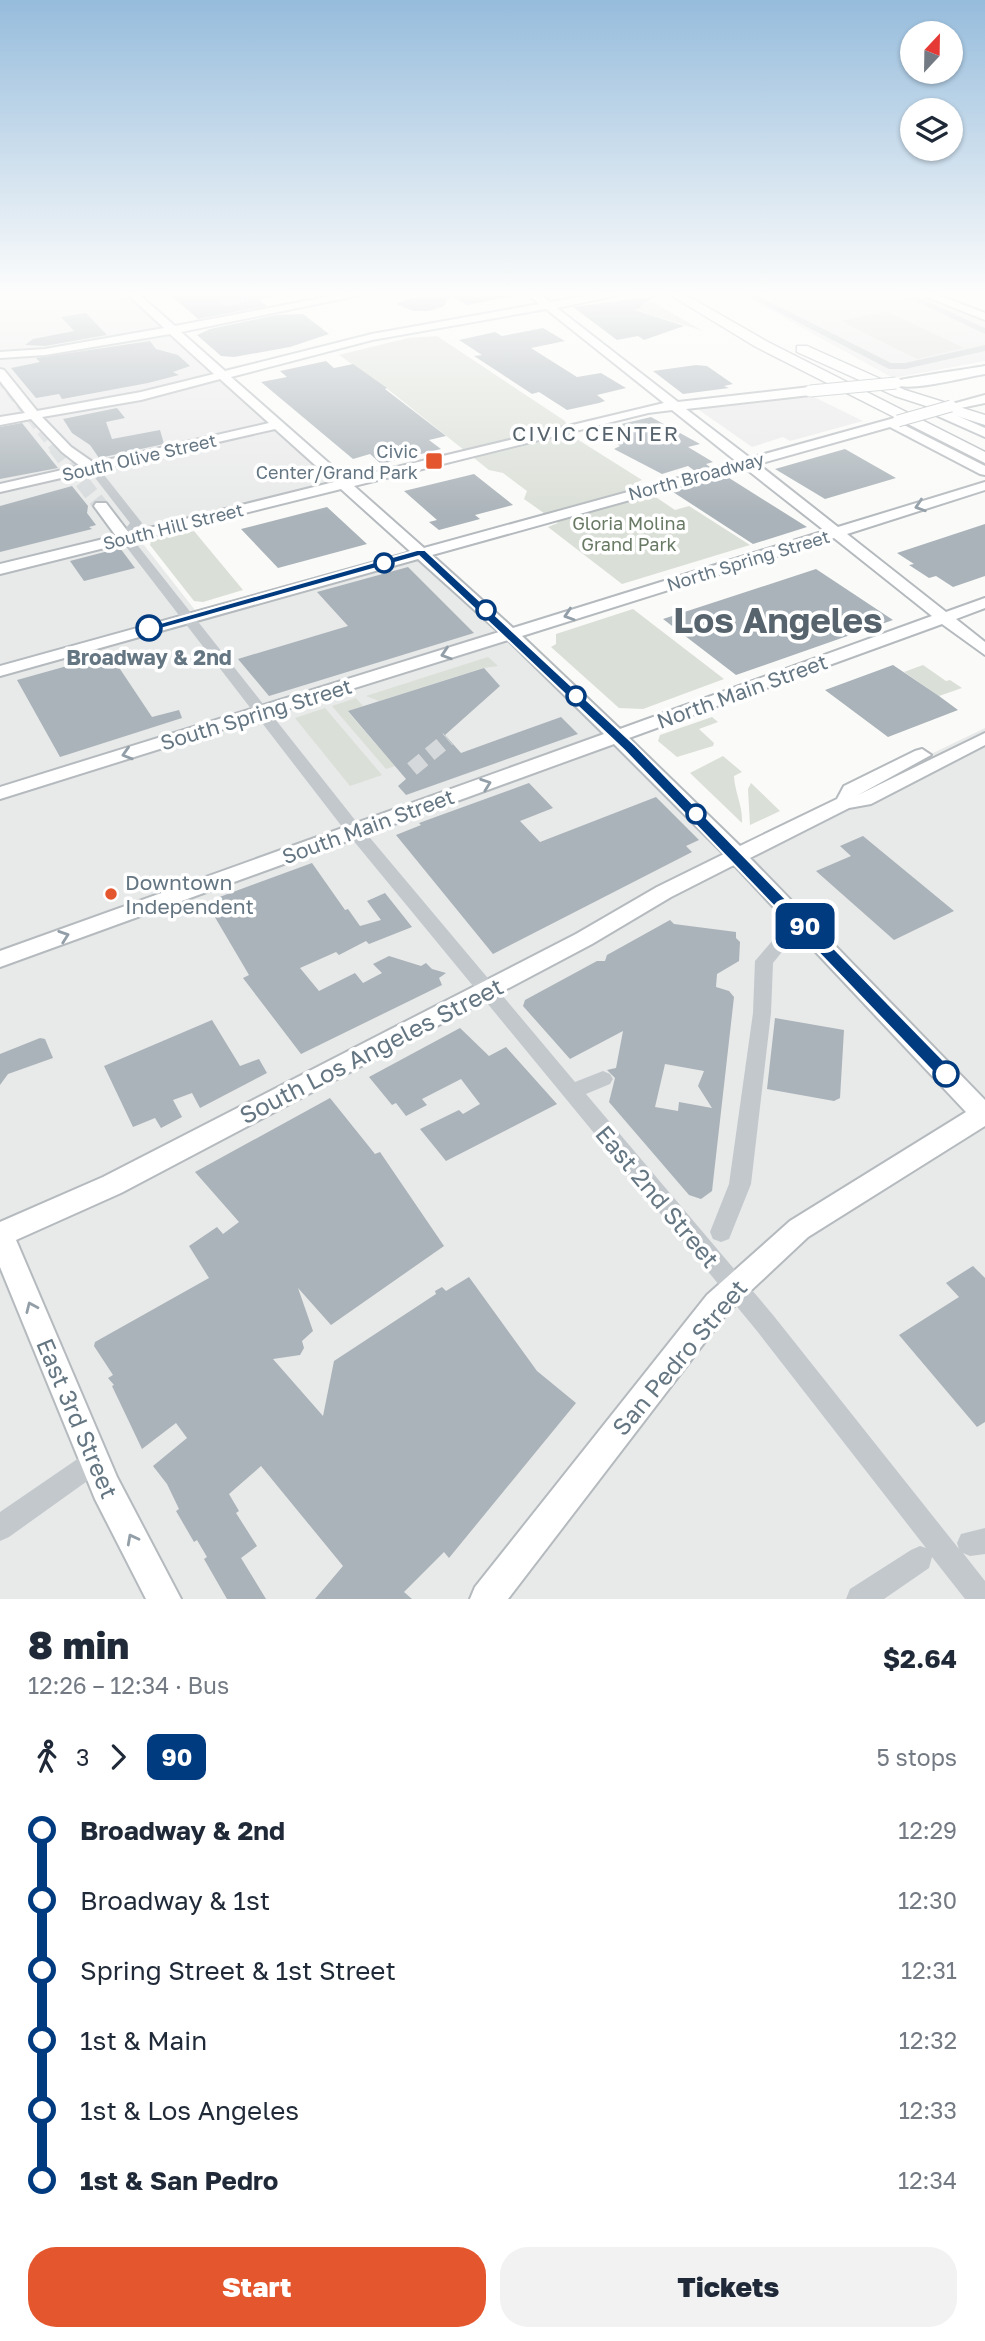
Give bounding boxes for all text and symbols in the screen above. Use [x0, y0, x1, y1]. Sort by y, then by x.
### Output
north arrow [900, 21, 962, 84]
map controls [900, 21, 963, 161]
button: layers [900, 98, 963, 161]
district label: CIVIC CENTER [512, 420, 680, 446]
street label: South Olive Street [60, 429, 218, 485]
place label: Civic Center/Grand Park [256, 440, 418, 483]
street label: North Broadway [626, 447, 766, 505]
marker: Civic Center/Grand Park [424, 451, 444, 471]
street label: South Hill Street [101, 498, 245, 554]
one-way arrow [914, 498, 926, 513]
park label: Gloria Molina Grand Park [572, 512, 686, 555]
street label: North Spring Street [664, 525, 832, 595]
unlabelled marker [374, 553, 394, 573]
district label: Los Angeles [673, 599, 883, 641]
unlabelled marker [476, 600, 496, 620]
one-way arrow [564, 607, 576, 622]
marker: Broadway & 2nd [136, 615, 162, 641]
place label: Broadway & 2nd [66, 644, 232, 670]
one-way arrow [440, 645, 452, 660]
street label: North Main Street [653, 648, 831, 734]
street label: South Spring Street [157, 673, 355, 755]
unlabelled marker [566, 686, 586, 706]
one-way arrow [121, 746, 133, 761]
one-way arrow [479, 778, 491, 792]
street label: South Main Street [278, 783, 458, 869]
unlabelled marker [686, 804, 706, 824]
place label: Downtown Independent [125, 869, 254, 919]
marker: Downtown Independent [103, 886, 119, 902]
line badge: 90 [774, 903, 836, 949]
text: 90 [790, 911, 820, 940]
one-way arrow [58, 930, 70, 944]
street label: South Los Angeles Street [234, 971, 508, 1129]
unlabelled marker [933, 1061, 959, 1087]
street label: East 2nd Street [590, 1119, 726, 1273]
street label: San Pedro Street [605, 1273, 753, 1441]
one-way arrow [25, 1301, 39, 1314]
street label: East 3rd Street [31, 1334, 125, 1502]
one-way arrow [127, 1533, 140, 1546]
text: 8 min [28, 1622, 129, 1667]
text: $2.64 [883, 1643, 957, 1674]
text: 12:26 – 12:34 · Bus [28, 1671, 229, 1699]
icon: walk [28, 1738, 66, 1776]
icon: forward [99, 1738, 137, 1776]
text: 90 [161, 1742, 192, 1771]
text: 3 [76, 1743, 89, 1771]
text: 5 stops [876, 1743, 957, 1771]
text: Broadway & 2nd [80, 1815, 285, 1846]
text: 12:29 [898, 1816, 957, 1844]
text: Broadway & 1st [80, 1885, 270, 1916]
text: 12:30 [898, 1886, 957, 1914]
text: Spring Street & 1st Street [80, 1955, 396, 1986]
text: 12:31 [901, 1956, 957, 1984]
text: 1st & Main [80, 2025, 207, 2056]
text: 12:32 [899, 2026, 957, 2054]
text: 1st & Los Angeles [80, 2095, 299, 2126]
text: 12:33 [899, 2096, 957, 2124]
text: 1st & San Pedro [80, 2165, 278, 2196]
text: 12:34 [898, 2166, 957, 2194]
button: Start [28, 2247, 486, 2327]
button: Tickets [500, 2247, 957, 2327]

